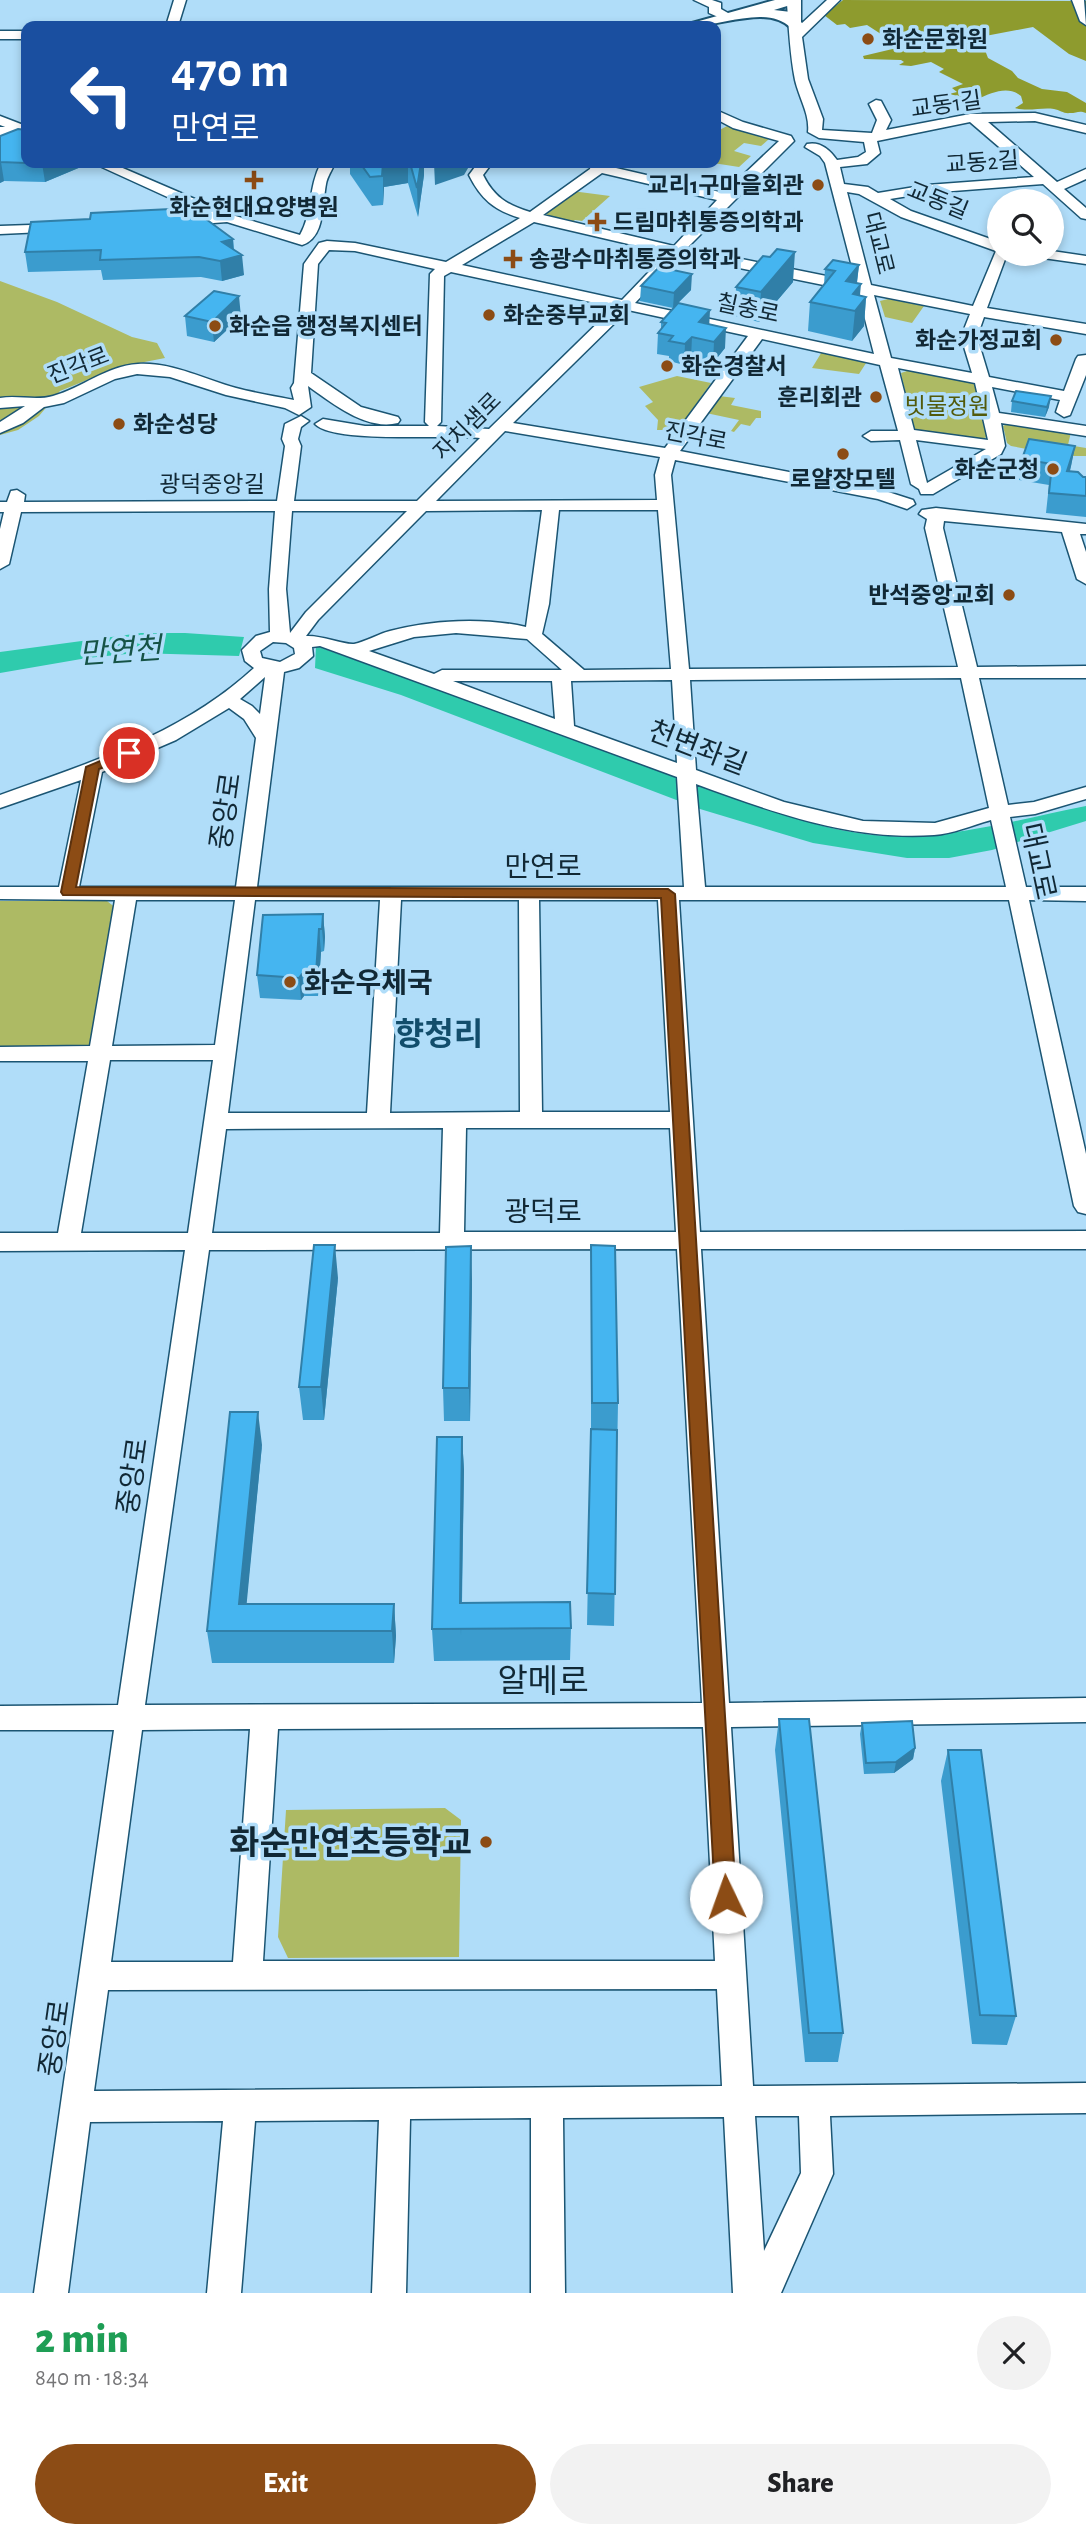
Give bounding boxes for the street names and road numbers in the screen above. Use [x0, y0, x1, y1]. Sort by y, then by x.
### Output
street label: 교동1길 [909, 87, 983, 122]
street label: 교동2길 [944, 147, 1020, 178]
street label: 교동길 [904, 177, 972, 224]
street label: 대교로 [859, 210, 897, 277]
street label: 칠충로 [714, 290, 782, 327]
street label: 진각로 [44, 343, 112, 389]
street label: 자치샘로 [429, 388, 506, 465]
street label: 진각로 [662, 419, 729, 455]
street label: 광덕중앙길 [159, 472, 265, 497]
street label: 천변좌길 [644, 715, 751, 780]
street label: 중앙로 [206, 771, 246, 851]
street label: 대교로 [1015, 820, 1061, 902]
street label: 만연로 [504, 853, 582, 882]
street label: 광덕로 [504, 1197, 582, 1227]
street label: 중앙로 [113, 1436, 153, 1516]
street label: 알메로 [497, 1664, 589, 1699]
street label: 중앙로 [35, 1998, 75, 2078]

